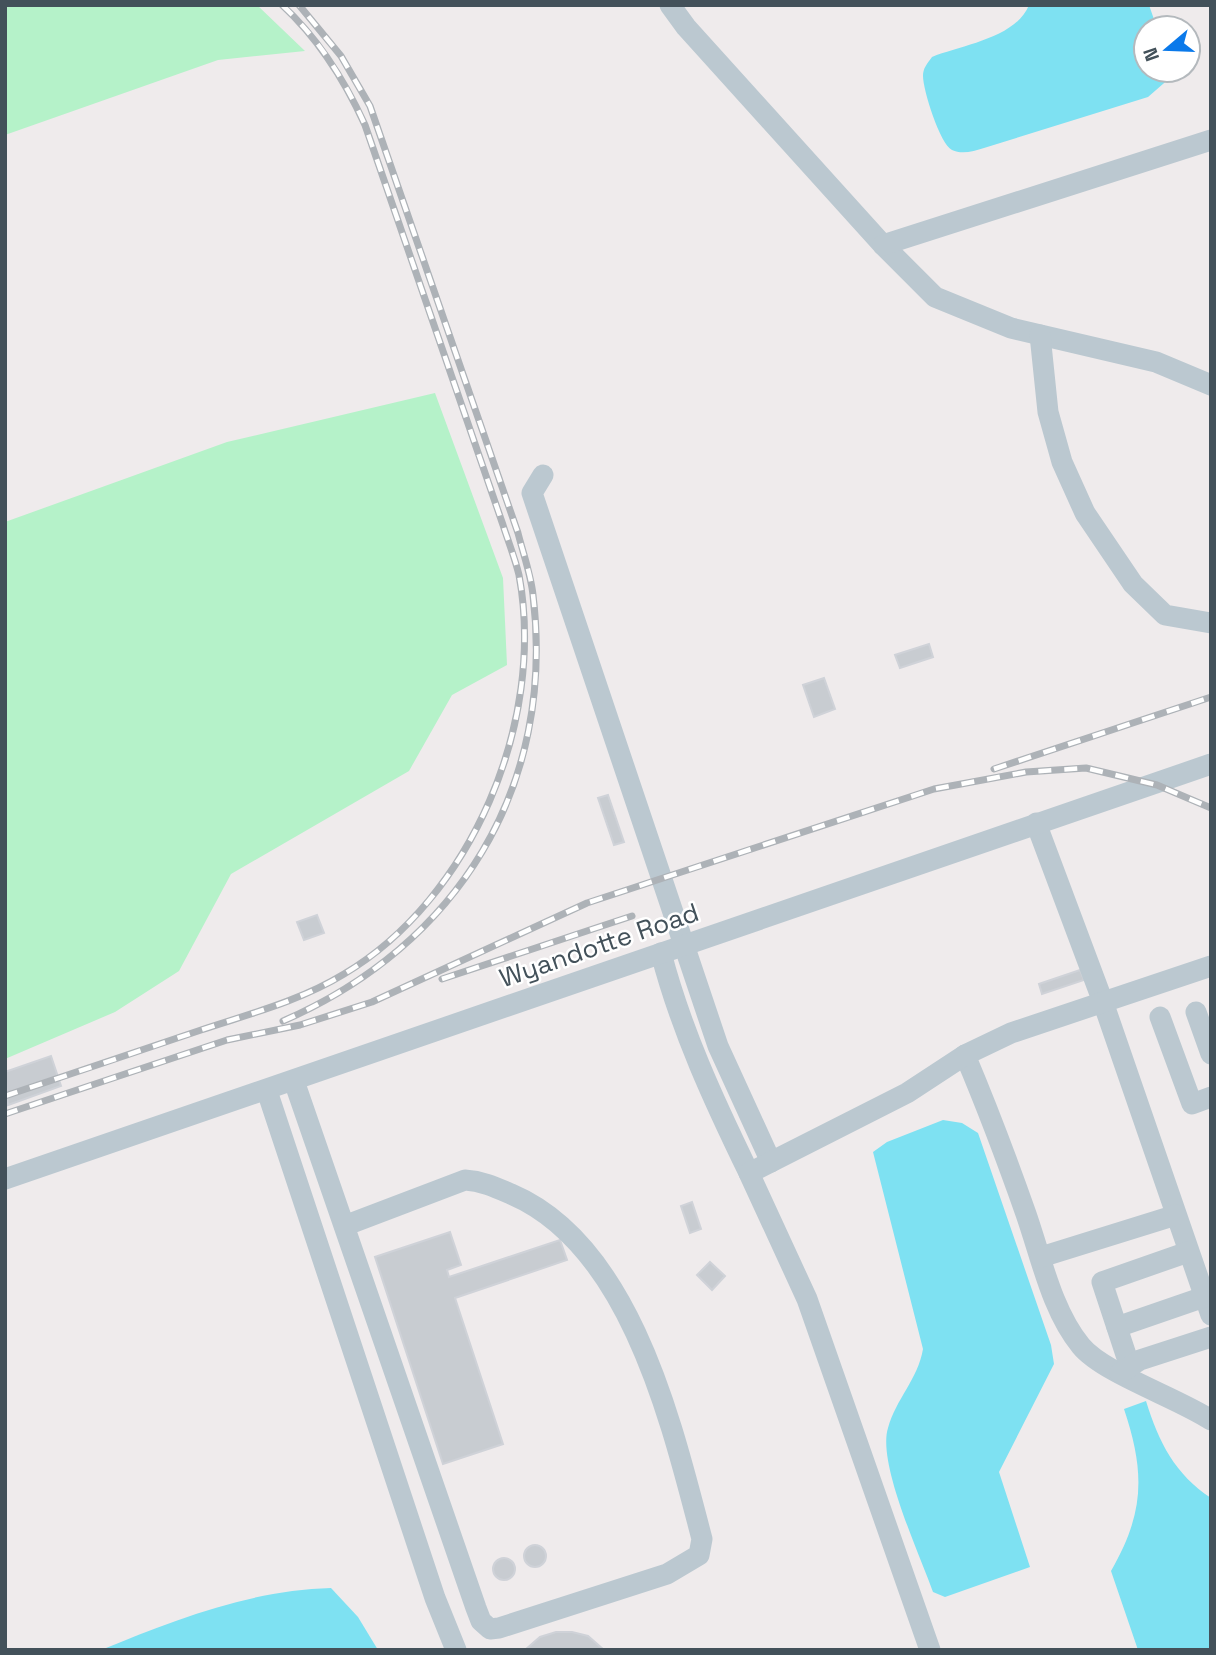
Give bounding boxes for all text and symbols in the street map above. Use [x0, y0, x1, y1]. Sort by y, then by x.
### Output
north arrow [1132, 14, 1202, 84]
text: N [1138, 44, 1165, 64]
street label: Wyandotte Road [495, 895, 703, 995]

